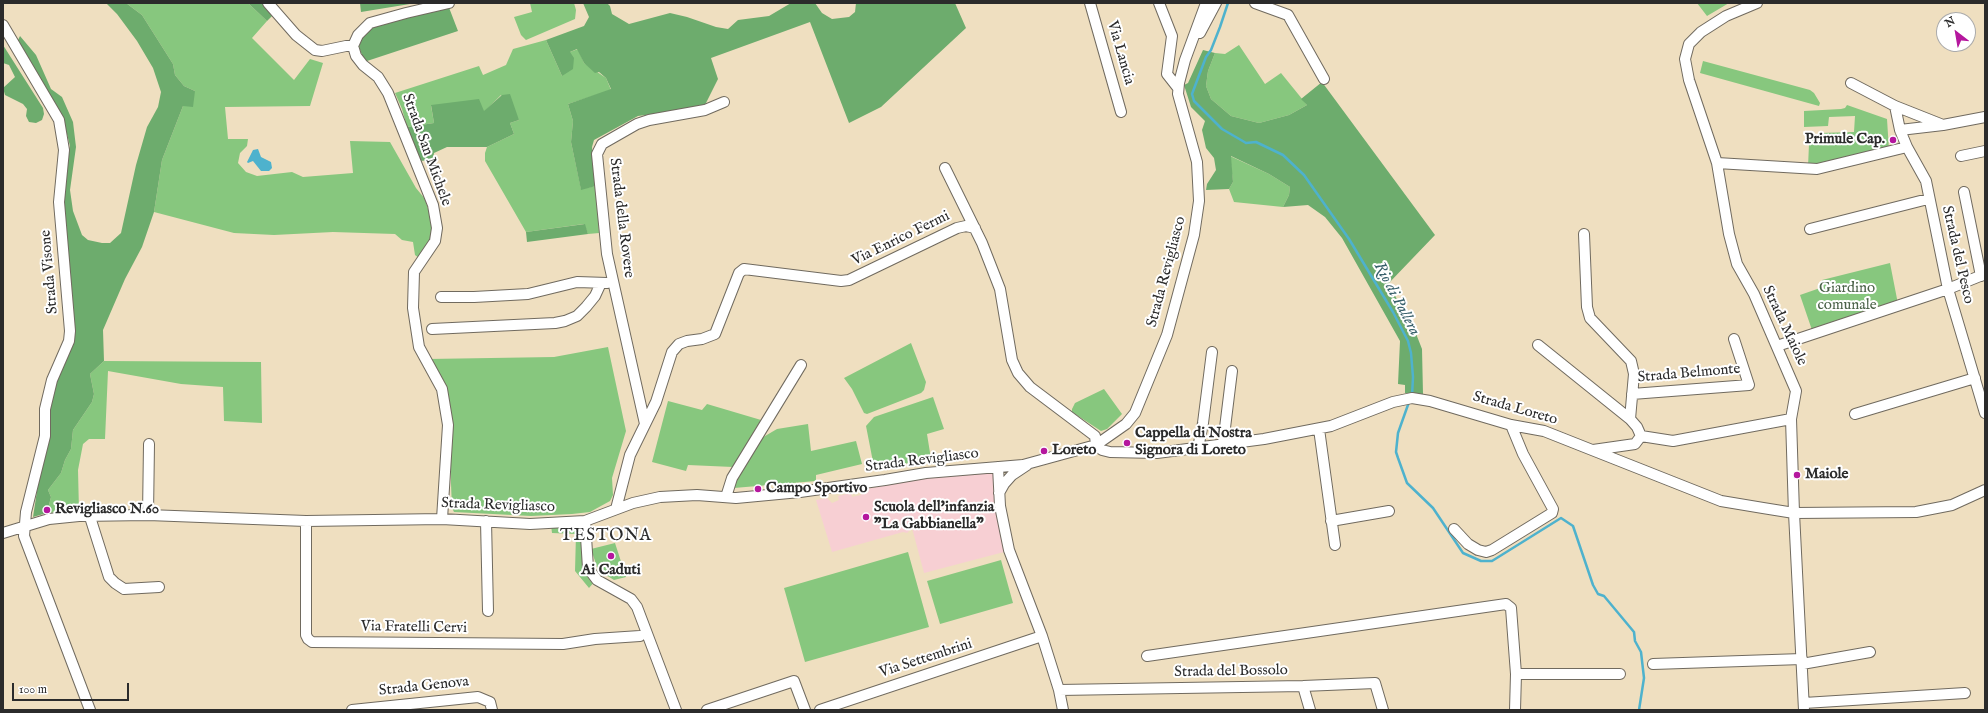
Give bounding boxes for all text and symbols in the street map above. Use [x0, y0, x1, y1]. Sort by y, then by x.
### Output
north arrow [1936, 12, 1976, 52]
text: N [1943, 14, 1958, 31]
street label: Via Lancia [1102, 19, 1138, 87]
street label: Strada San Michele [397, 91, 455, 209]
place label: Primule Cap. [1805, 131, 1885, 149]
marker: Primule Cap. [1888, 135, 1898, 145]
street label: Strada della Rovere [605, 157, 637, 279]
street label: Strada del Pesco [1937, 204, 1977, 306]
street label: Via Enrico Fermi [849, 208, 953, 270]
street label: Strada Revigliasco [1144, 215, 1190, 329]
street label: Strada Visone [37, 229, 63, 315]
water label: Rio di Pallera [1369, 259, 1423, 339]
park label: Giardino comunale [1817, 280, 1877, 315]
street label: Strada Maiole [1758, 283, 1810, 369]
street label: Strada Belmonte [1637, 361, 1741, 387]
street label: Strada Loreto [1471, 388, 1559, 430]
place label: Cappella di Nostra Signora di Loreto [1135, 425, 1252, 460]
marker: Cappella di Nostra Signora di Loreto [1122, 438, 1132, 448]
place label: Loreto [1052, 442, 1096, 460]
street label: Strada Revigliasco [864, 445, 980, 477]
marker: Loreto [1039, 446, 1049, 456]
place label: Maiole [1805, 466, 1848, 484]
marker: Maiole [1792, 470, 1802, 480]
place label: Campo Sportivo [766, 480, 867, 498]
marker: Campo Sportivo [753, 484, 763, 494]
street label: Strada Revigliasco [441, 495, 555, 517]
place label: Scuola dell'infanzia "La Gabbianella" [874, 499, 994, 534]
place label: Revigliasco N.60 [55, 501, 159, 519]
marker: Revigliasco N.60 [42, 505, 52, 515]
marker: Scuola dell'infanzia "La Gabbianella" [861, 512, 871, 522]
district label: TESTONA [560, 527, 652, 547]
marker: Ai Caduti [606, 551, 616, 561]
place label: Ai Caduti [581, 562, 641, 580]
street label: Via Fratelli Cervi [361, 618, 467, 638]
street label: Via Settembrini [877, 636, 975, 682]
street label: Strada del Bossolo [1174, 662, 1288, 682]
street label: Strada Genova [378, 673, 470, 701]
scale bar [14, 675, 131, 701]
text: 100 m [19, 682, 47, 697]

